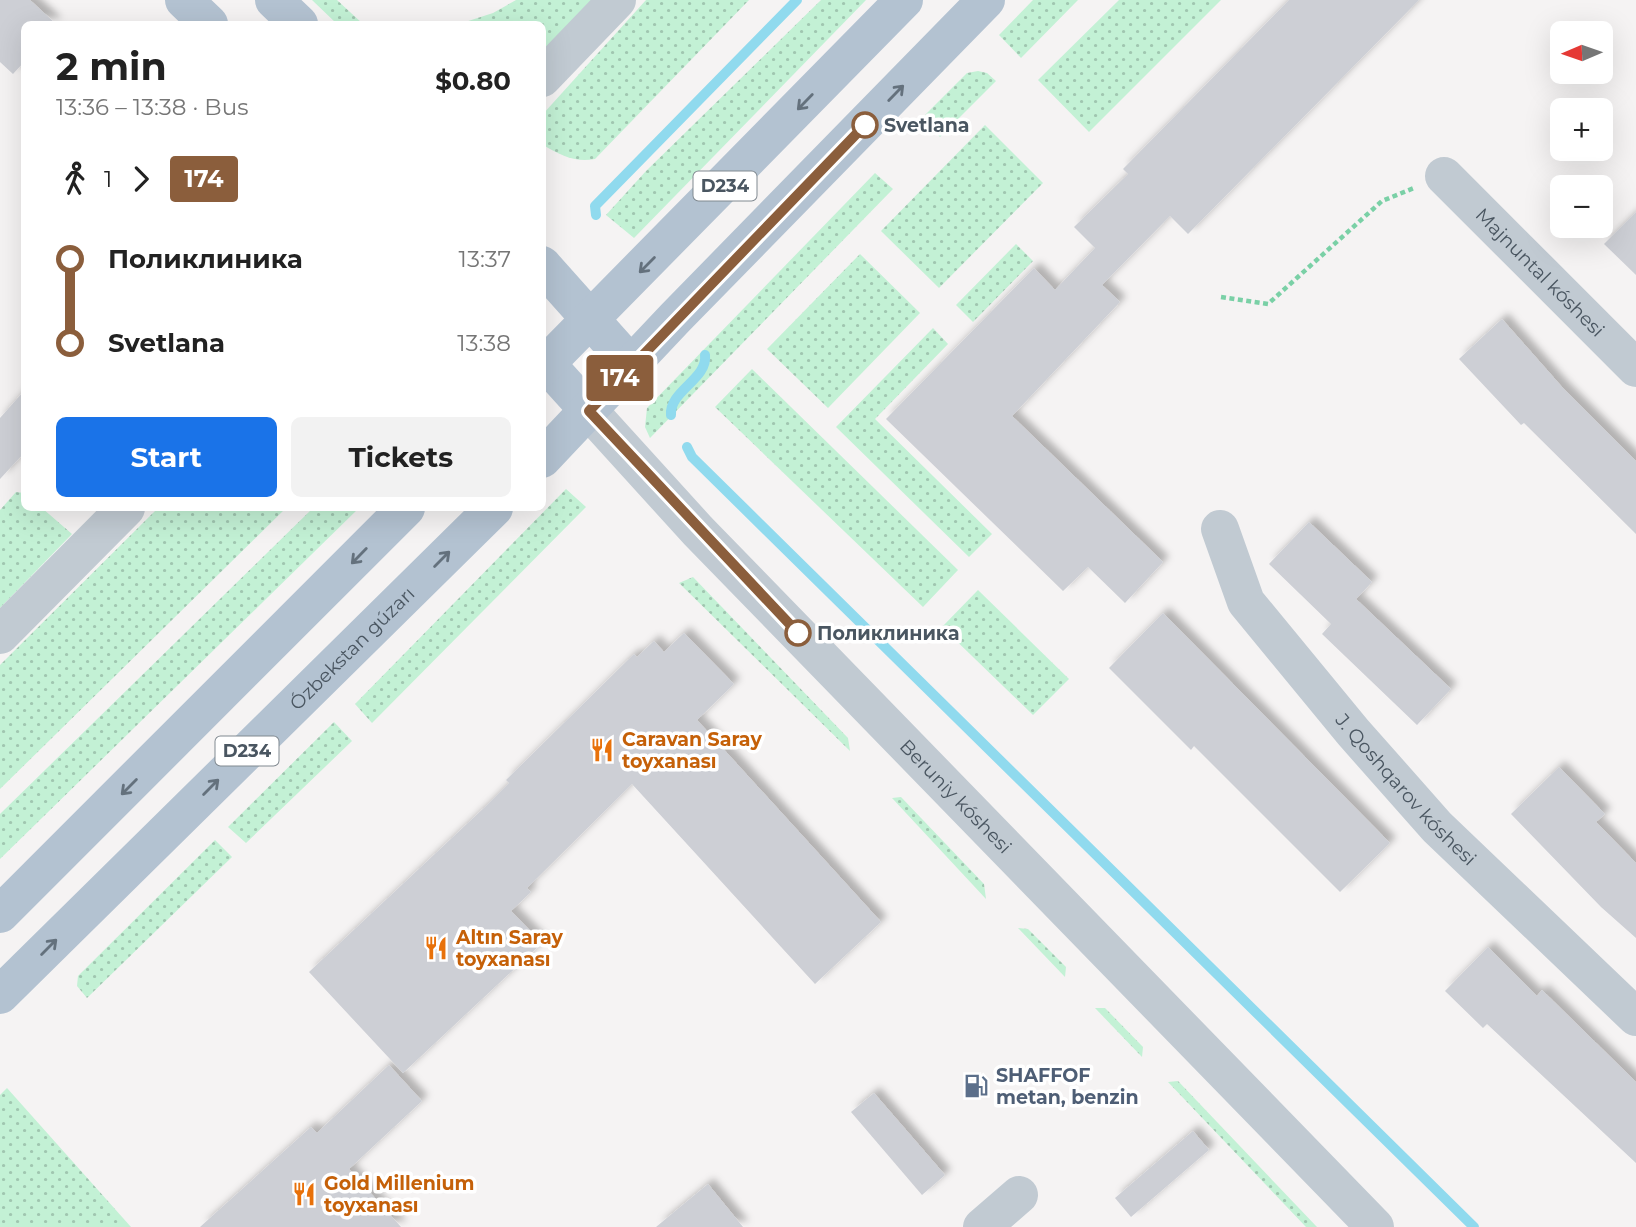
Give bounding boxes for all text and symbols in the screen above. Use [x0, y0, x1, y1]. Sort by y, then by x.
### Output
north arrow [1550, 21, 1614, 84]
map controls [1550, 21, 1613, 238]
text: 2 min [56, 43, 167, 90]
text: $0.80 [435, 65, 511, 97]
one-way arrow [887, 85, 904, 102]
text: 13:36 – 13:38 · Bus [56, 93, 248, 121]
one-way arrow [797, 93, 814, 110]
button: + [1550, 98, 1613, 161]
marker: Svetlana [852, 112, 878, 138]
place label: Svetlana [884, 114, 970, 137]
icon: walk [56, 160, 94, 198]
icon: forward [122, 160, 160, 198]
text: 174 [184, 164, 224, 193]
text: 1 [104, 165, 112, 193]
road number: D234 [694, 172, 756, 201]
button: − [1550, 175, 1613, 238]
street label: Majnuntal kóshesi [1471, 203, 1609, 342]
text: Поликлиника [108, 243, 303, 275]
text: 13:37 [459, 245, 511, 273]
one-way arrow [638, 256, 655, 273]
text: Svetlana [108, 327, 225, 359]
text: 13:38 [457, 329, 511, 357]
line badge: 174 [580, 355, 660, 401]
text: 174 [600, 363, 640, 392]
button: Start [56, 417, 277, 497]
button: Tickets [291, 417, 511, 497]
one-way arrow [350, 547, 367, 564]
one-way arrow [434, 550, 451, 567]
street label: Ózbekstan gúzarı [285, 582, 419, 715]
marker: Поликлиника [785, 620, 811, 646]
place label: Поликлиника [817, 622, 959, 645]
street label: J. Qoshqarov kóshesi [1330, 708, 1481, 870]
place label: Caravan Saray toyxanası [622, 728, 762, 773]
street label: Beruniy kóshesi [895, 735, 1016, 858]
road number: D234 [216, 736, 278, 766]
restaurant icon: Caravan Saray toyxanası [588, 736, 616, 764]
one-way arrow [121, 778, 138, 795]
one-way arrow [202, 779, 219, 796]
place label: Altın Saray toyxanası [455, 926, 564, 971]
restaurant icon: Altın Saray toyxanası [422, 934, 450, 962]
one-way arrow [40, 939, 57, 956]
place label: SHAFFOF metan, benzin [996, 1064, 1139, 1109]
fuel station icon: SHAFFOF metan, benzin [962, 1072, 990, 1100]
place label: Gold Millenium toyxanası [324, 1172, 474, 1217]
restaurant icon: Gold Millenium toyxanası [290, 1180, 318, 1208]

